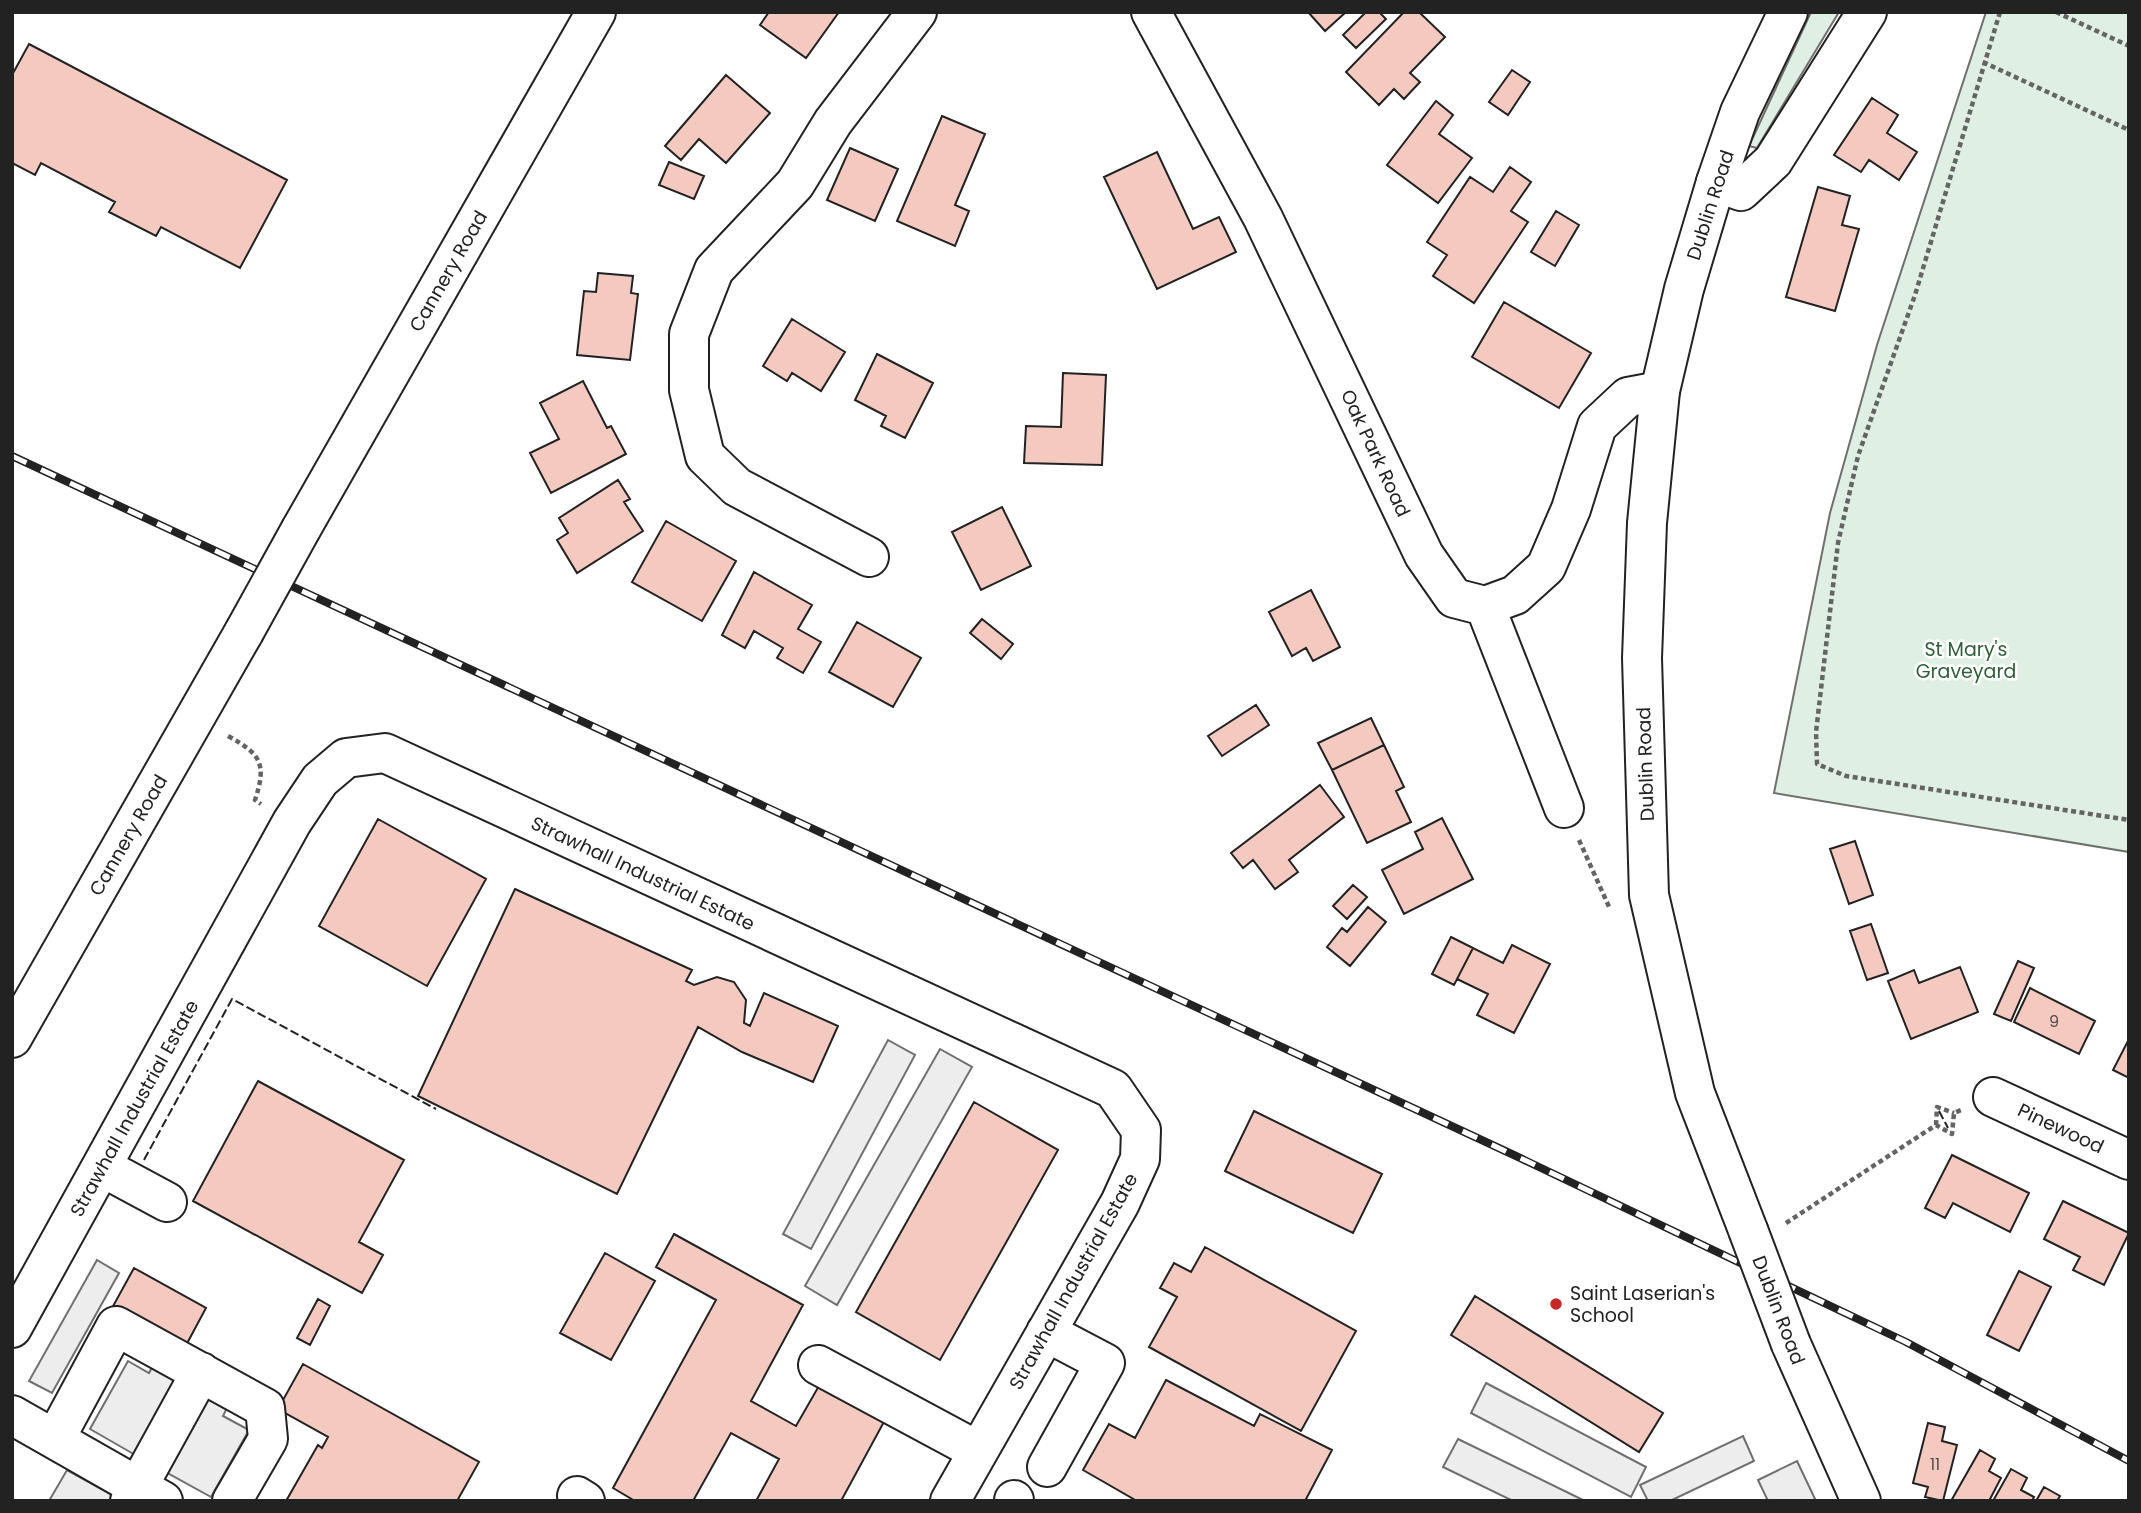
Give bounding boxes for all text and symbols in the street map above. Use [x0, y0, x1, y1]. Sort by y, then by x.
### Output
street label: Dublin Road [1680, 147, 1741, 264]
street label: Cannery Road [403, 206, 494, 337]
street label: Oak Park Road [1334, 385, 1417, 521]
park label: St Mary's Graveyard [1916, 636, 2016, 685]
street label: Dublin Road [1630, 706, 1661, 822]
street label: Cannery Road [83, 770, 174, 901]
street label: Strawhall Industrial Estate [526, 810, 759, 937]
street label: Strawhall Industrial Estate [63, 995, 205, 1222]
house number: 9 [2049, 1010, 2059, 1033]
street label: Pinewood [2013, 1097, 2108, 1160]
street label: Strawhall Industrial Estate [1002, 1168, 1144, 1395]
street label: Dublin Road [1745, 1252, 1812, 1368]
place label: Saint Laserian's School [1570, 1280, 1715, 1329]
marker: Saint Laserian's School [1548, 1296, 1564, 1312]
house number: 11 [1930, 1453, 1940, 1476]

